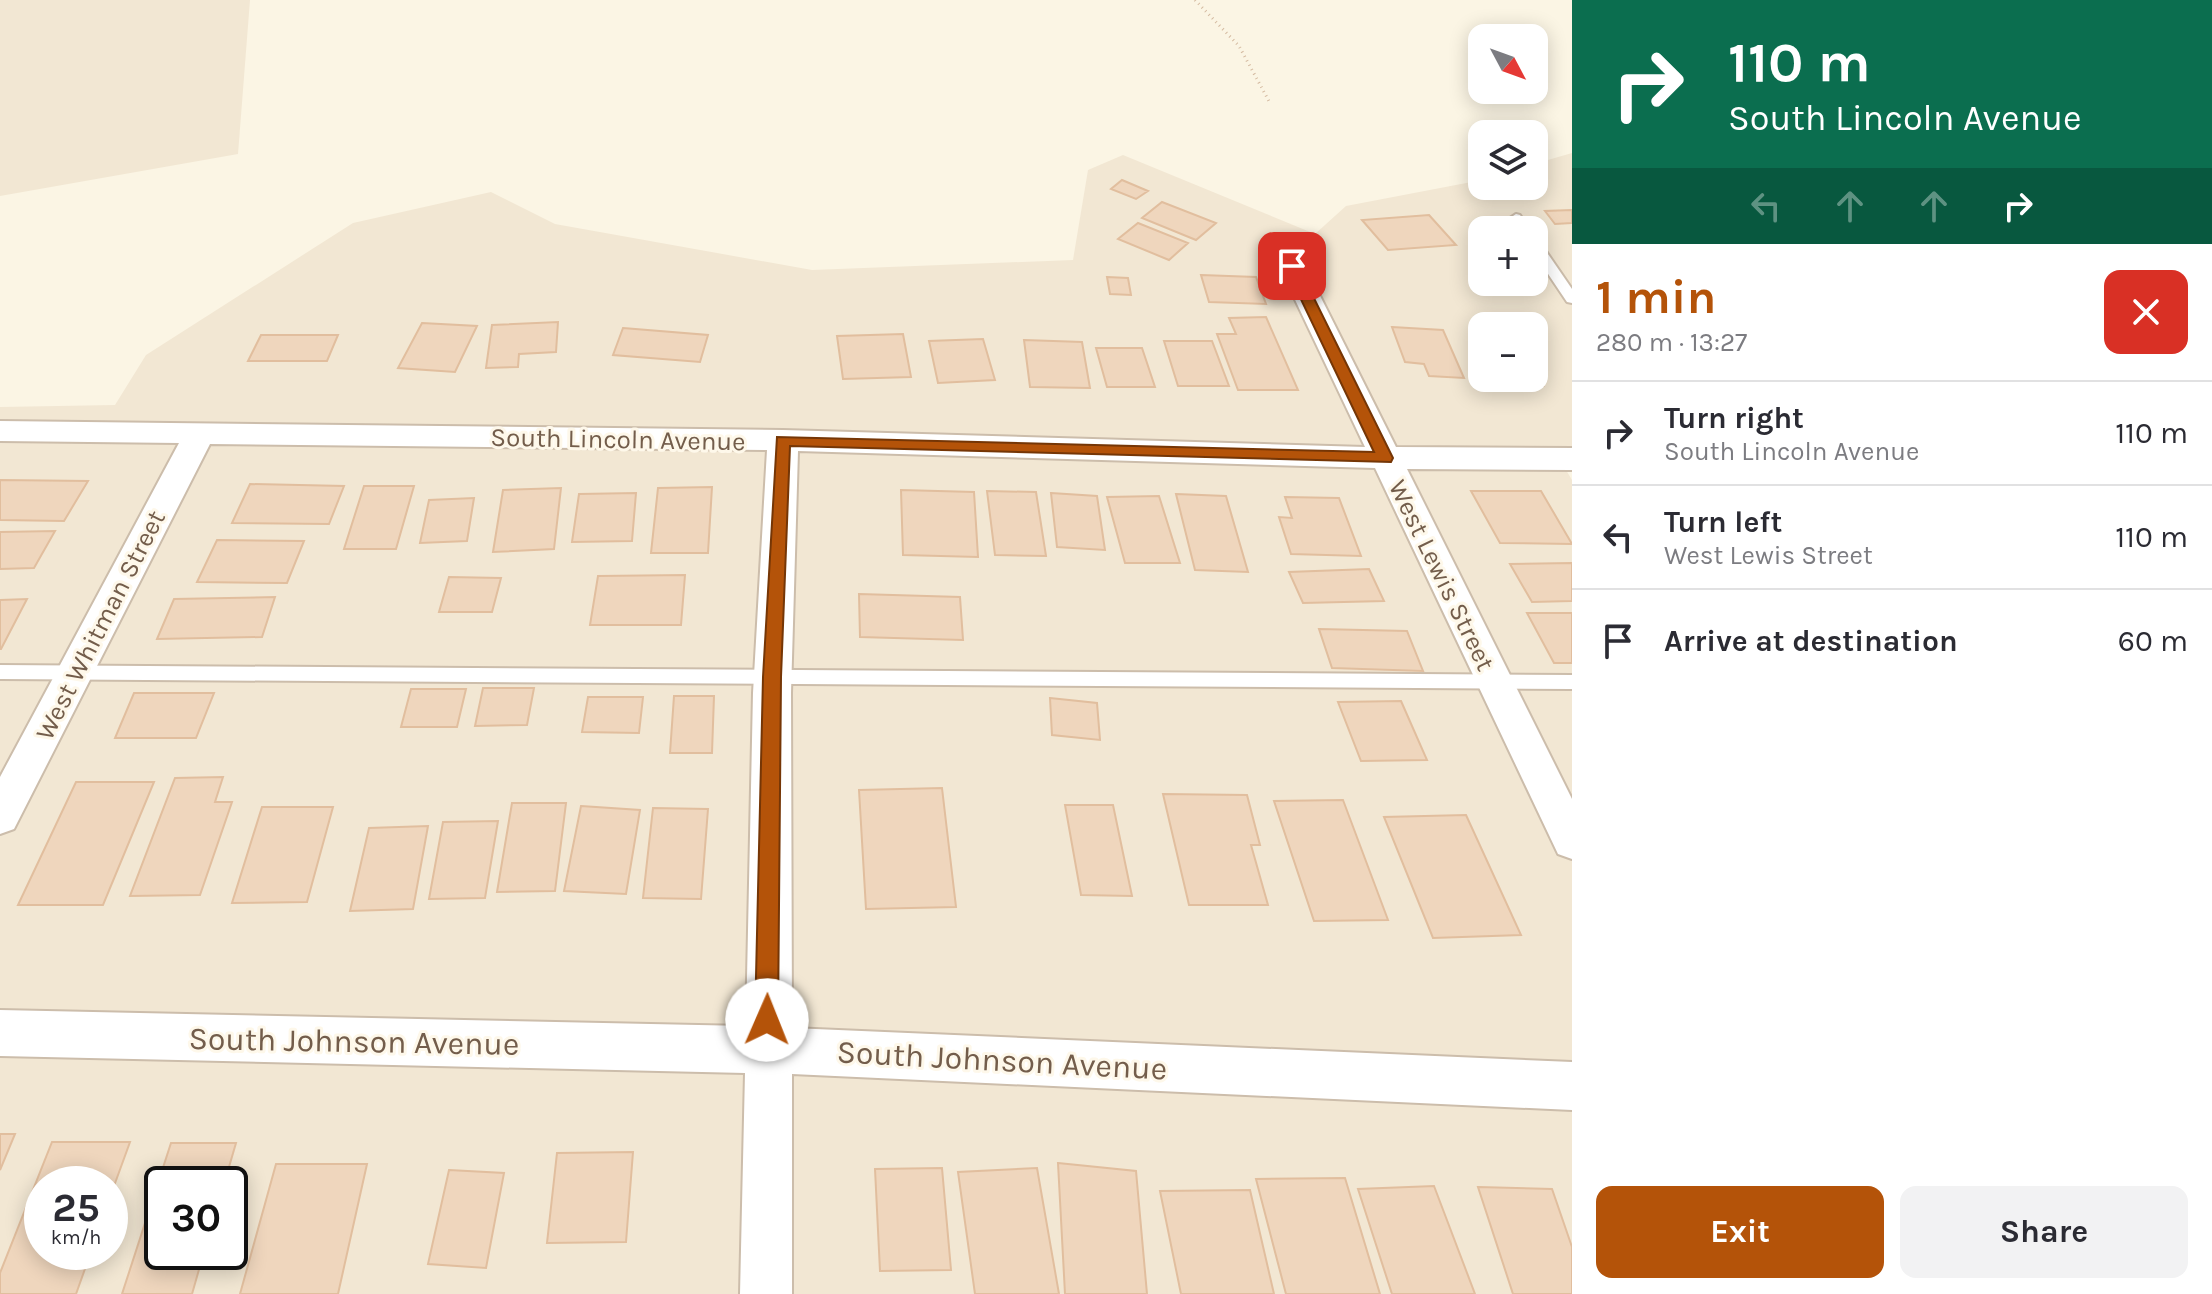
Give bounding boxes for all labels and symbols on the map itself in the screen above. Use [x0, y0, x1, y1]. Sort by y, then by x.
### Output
north arrow [1468, 24, 1548, 104]
pin [1258, 232, 1326, 300]
street label: South Lincoln Avenue [490, 422, 746, 457]
street label: West Lewis Street [1382, 475, 1501, 676]
street label: West Whitman Street [29, 505, 172, 745]
position arrow [725, 978, 809, 1062]
street label: South Johnson Avenue [188, 1020, 520, 1063]
street label: South Johnson Avenue [836, 1033, 1168, 1088]
speed limit sign: 30 [144, 1166, 248, 1270]

